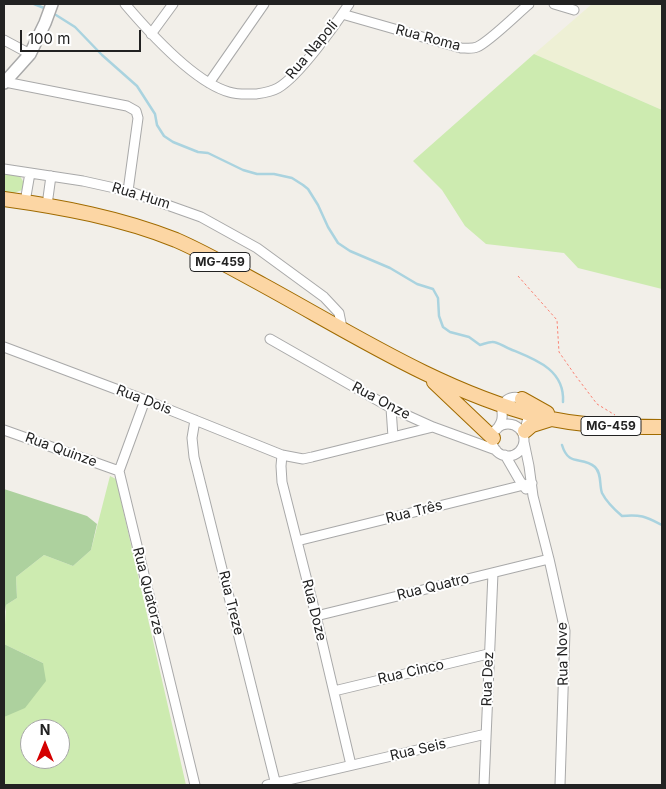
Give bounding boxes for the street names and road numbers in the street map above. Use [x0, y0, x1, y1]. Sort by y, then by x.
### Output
street label: Rua Napoli [283, 17, 341, 83]
street label: Rua Roma [394, 21, 462, 55]
street label: Rua Hum [110, 179, 172, 213]
road number: MG-459 [190, 252, 250, 272]
street label: Rua Onze [349, 379, 413, 423]
street label: Rua Dois [114, 382, 174, 418]
road number: MG-459 [581, 416, 641, 436]
street label: Rua Quinze [23, 429, 99, 471]
street label: Rua Três [384, 497, 444, 527]
street label: Rua Quatorze [129, 545, 167, 637]
street label: Rua Treze [215, 569, 247, 637]
street label: Rua Quatro [395, 570, 471, 604]
street label: Rua Doze [298, 577, 330, 643]
street label: Rua Nove [554, 622, 572, 686]
street label: Rua Dez [479, 651, 497, 707]
street label: Rua Cinco [376, 656, 446, 688]
street label: Rua Seis [388, 735, 448, 765]

